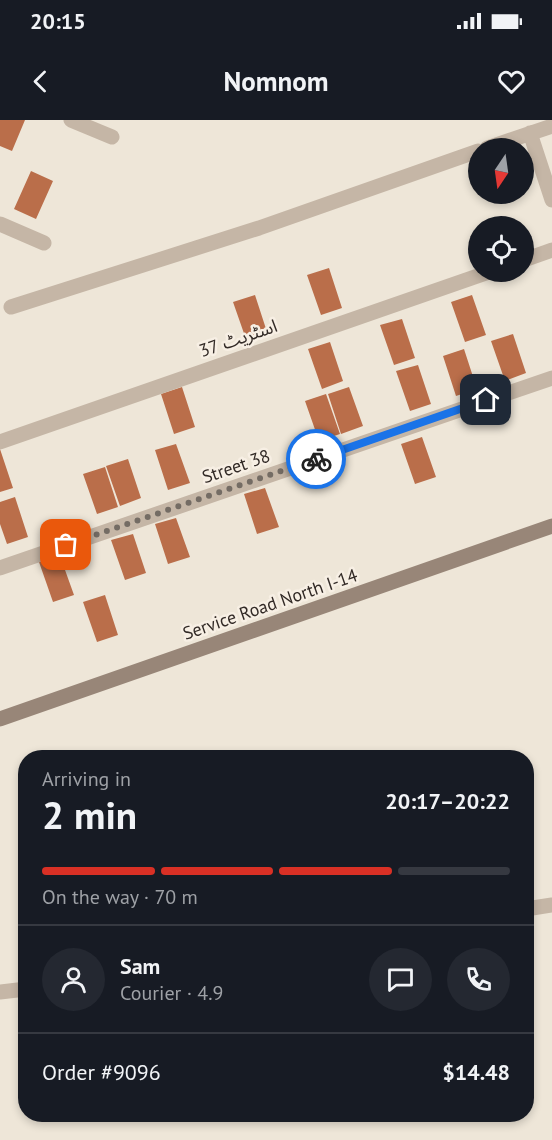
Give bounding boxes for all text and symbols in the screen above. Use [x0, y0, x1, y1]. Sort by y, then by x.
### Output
text: 20:15 [30, 7, 86, 35]
text: Nomnom [224, 64, 328, 98]
icon: back [24, 65, 57, 98]
icon: heart [495, 65, 528, 98]
north arrow [468, 138, 534, 204]
map controls [468, 138, 534, 282]
button: locate [468, 216, 534, 282]
street label: اسٹریٹ 37 [196, 314, 280, 362]
pin [460, 374, 511, 425]
icon: home [469, 383, 502, 416]
courier [286, 429, 346, 489]
icon: bike [300, 443, 333, 476]
street label: Street 38 [199, 444, 273, 488]
pin [40, 519, 91, 570]
icon: bag [49, 528, 82, 561]
street label: Service Road North I-14 [180, 563, 361, 645]
text: Arriving in [42, 766, 131, 792]
text: 20:17–20:22 [385, 787, 510, 815]
text: 2 min [42, 789, 137, 840]
text: On the way · 70 m [42, 884, 198, 910]
button: person [42, 948, 105, 1011]
button: chat [369, 948, 432, 1011]
button: phone [447, 948, 510, 1011]
text: Sam [120, 952, 160, 980]
text: Courier · 4.9 [120, 980, 223, 1006]
text: Order #9096 [42, 1058, 161, 1086]
text: $14.48 [442, 1058, 510, 1086]

